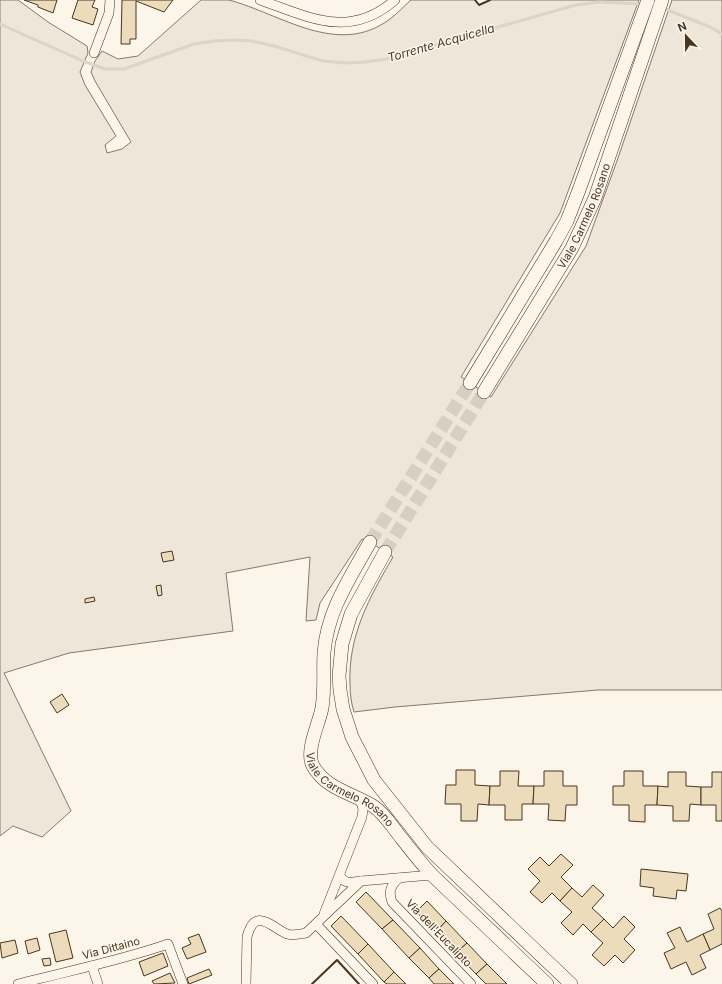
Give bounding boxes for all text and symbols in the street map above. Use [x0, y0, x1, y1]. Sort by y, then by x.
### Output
north arrow [666, 16, 706, 56]
text: N [676, 19, 689, 35]
water label: Torrente Acquicella [386, 20, 496, 65]
street label: Viale Carmelo Rosano [554, 161, 613, 271]
street label: Viale Carmelo Rosano [303, 752, 397, 830]
street label: Via dell'Eucalipto [403, 896, 475, 970]
street label: Via Dittaino [81, 933, 142, 962]

